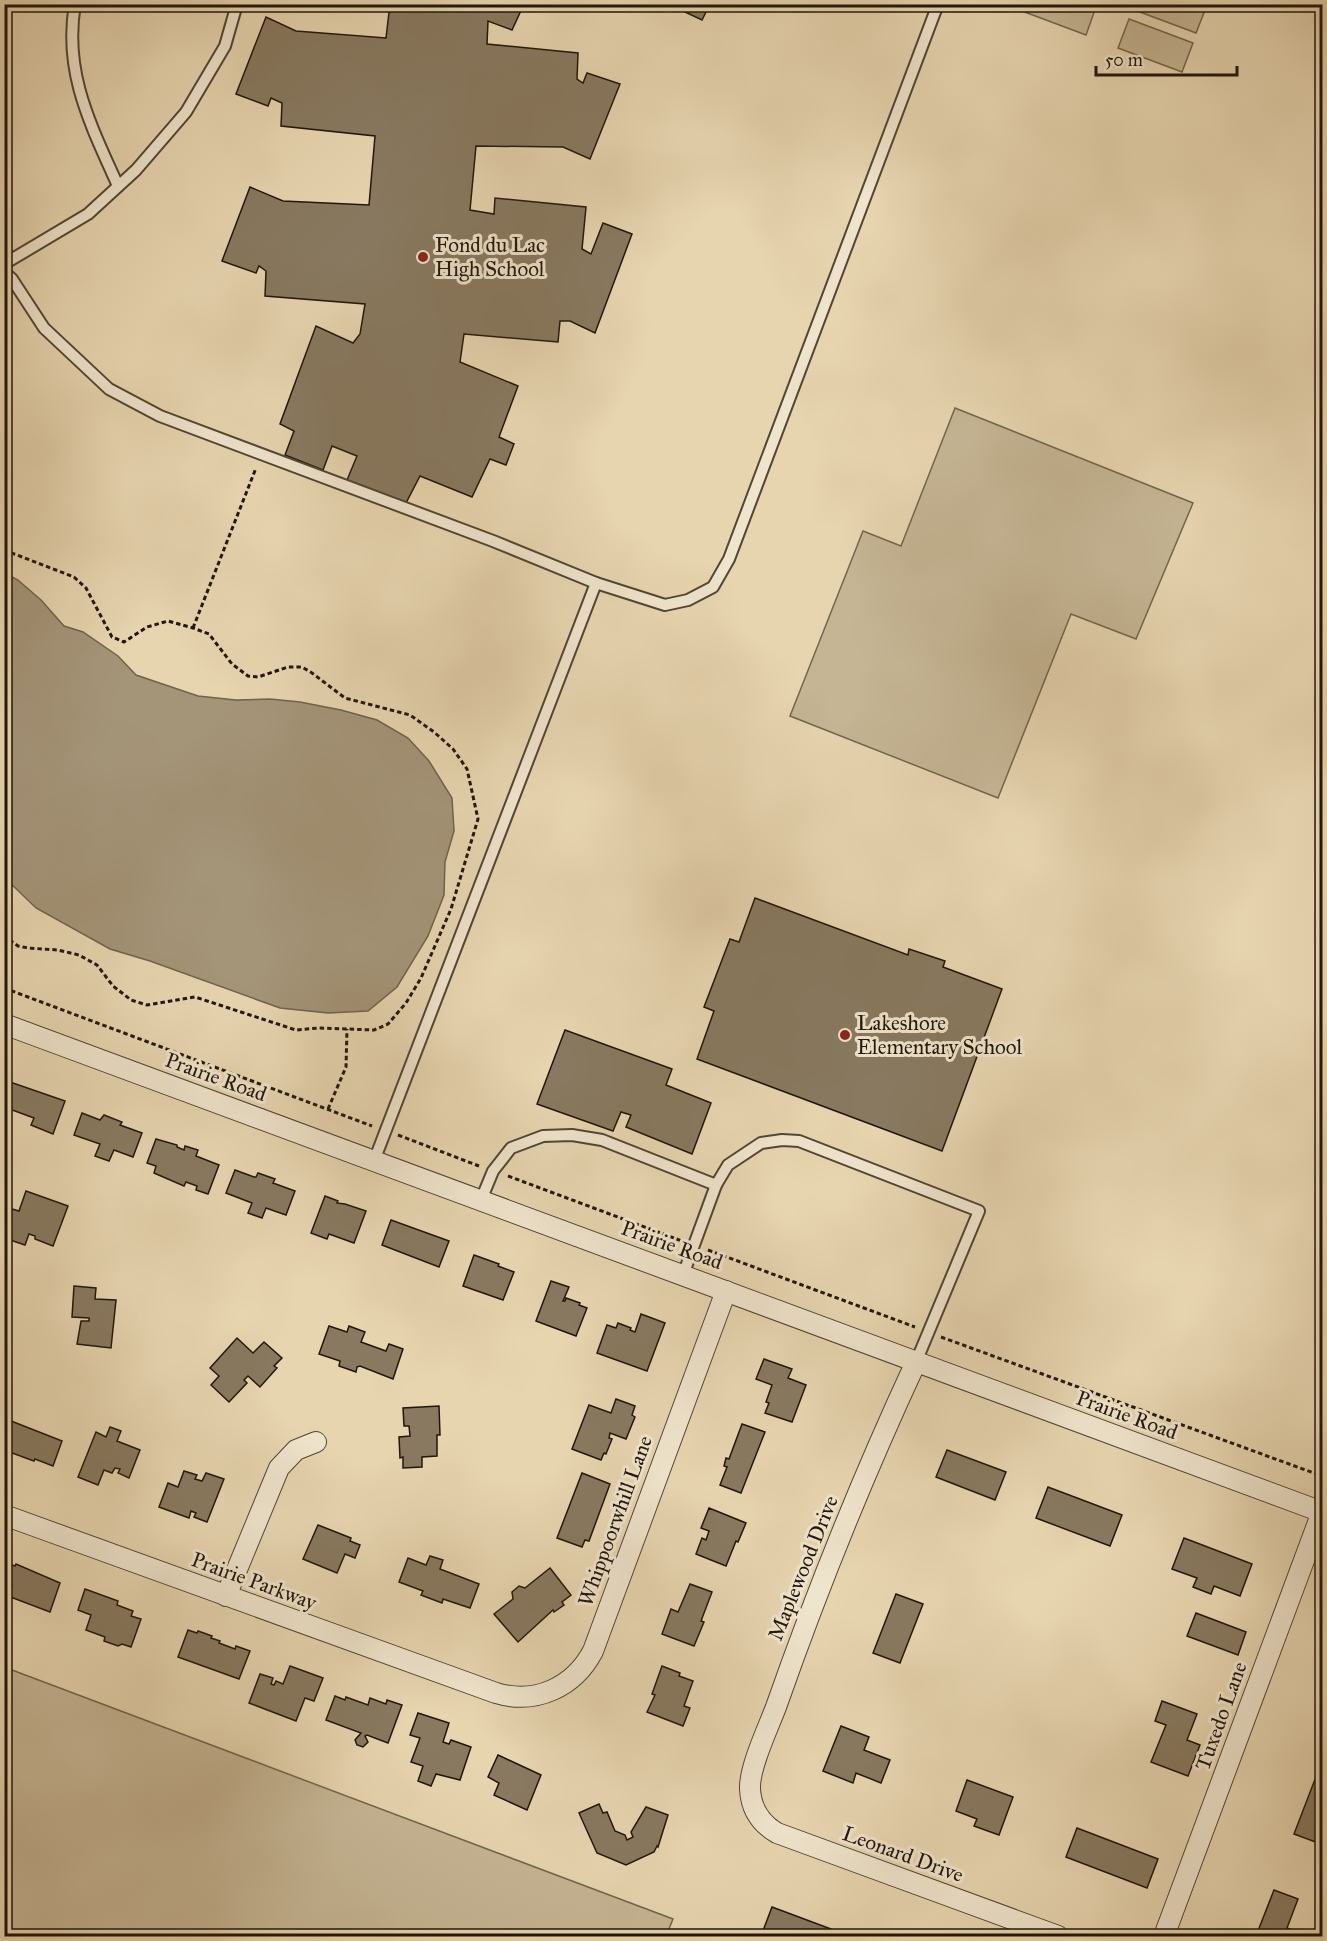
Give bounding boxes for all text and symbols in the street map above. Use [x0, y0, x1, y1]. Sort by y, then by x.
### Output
scale bar [1096, 39, 1237, 77]
text: 50 m [1105, 49, 1143, 71]
place label: Fond du Lac High School [435, 232, 545, 282]
marker: Fond du Lac High School [416, 250, 430, 264]
place label: Lakeshore Elementary School [857, 1010, 1022, 1060]
marker: Lakeshore Elementary School [838, 1028, 852, 1042]
street label: Prairie Road [162, 1047, 271, 1107]
street label: Prairie Road [618, 1215, 727, 1275]
street label: Prairie Road [1073, 1385, 1182, 1445]
street label: Whippoorwhill Lane [572, 1432, 658, 1610]
street label: Maplewood Drive [762, 1492, 844, 1644]
street label: Prairie Parkway [188, 1546, 321, 1616]
street label: Tuxedo Lane [1189, 1658, 1253, 1774]
street label: Leonard Drive [839, 1820, 967, 1888]

